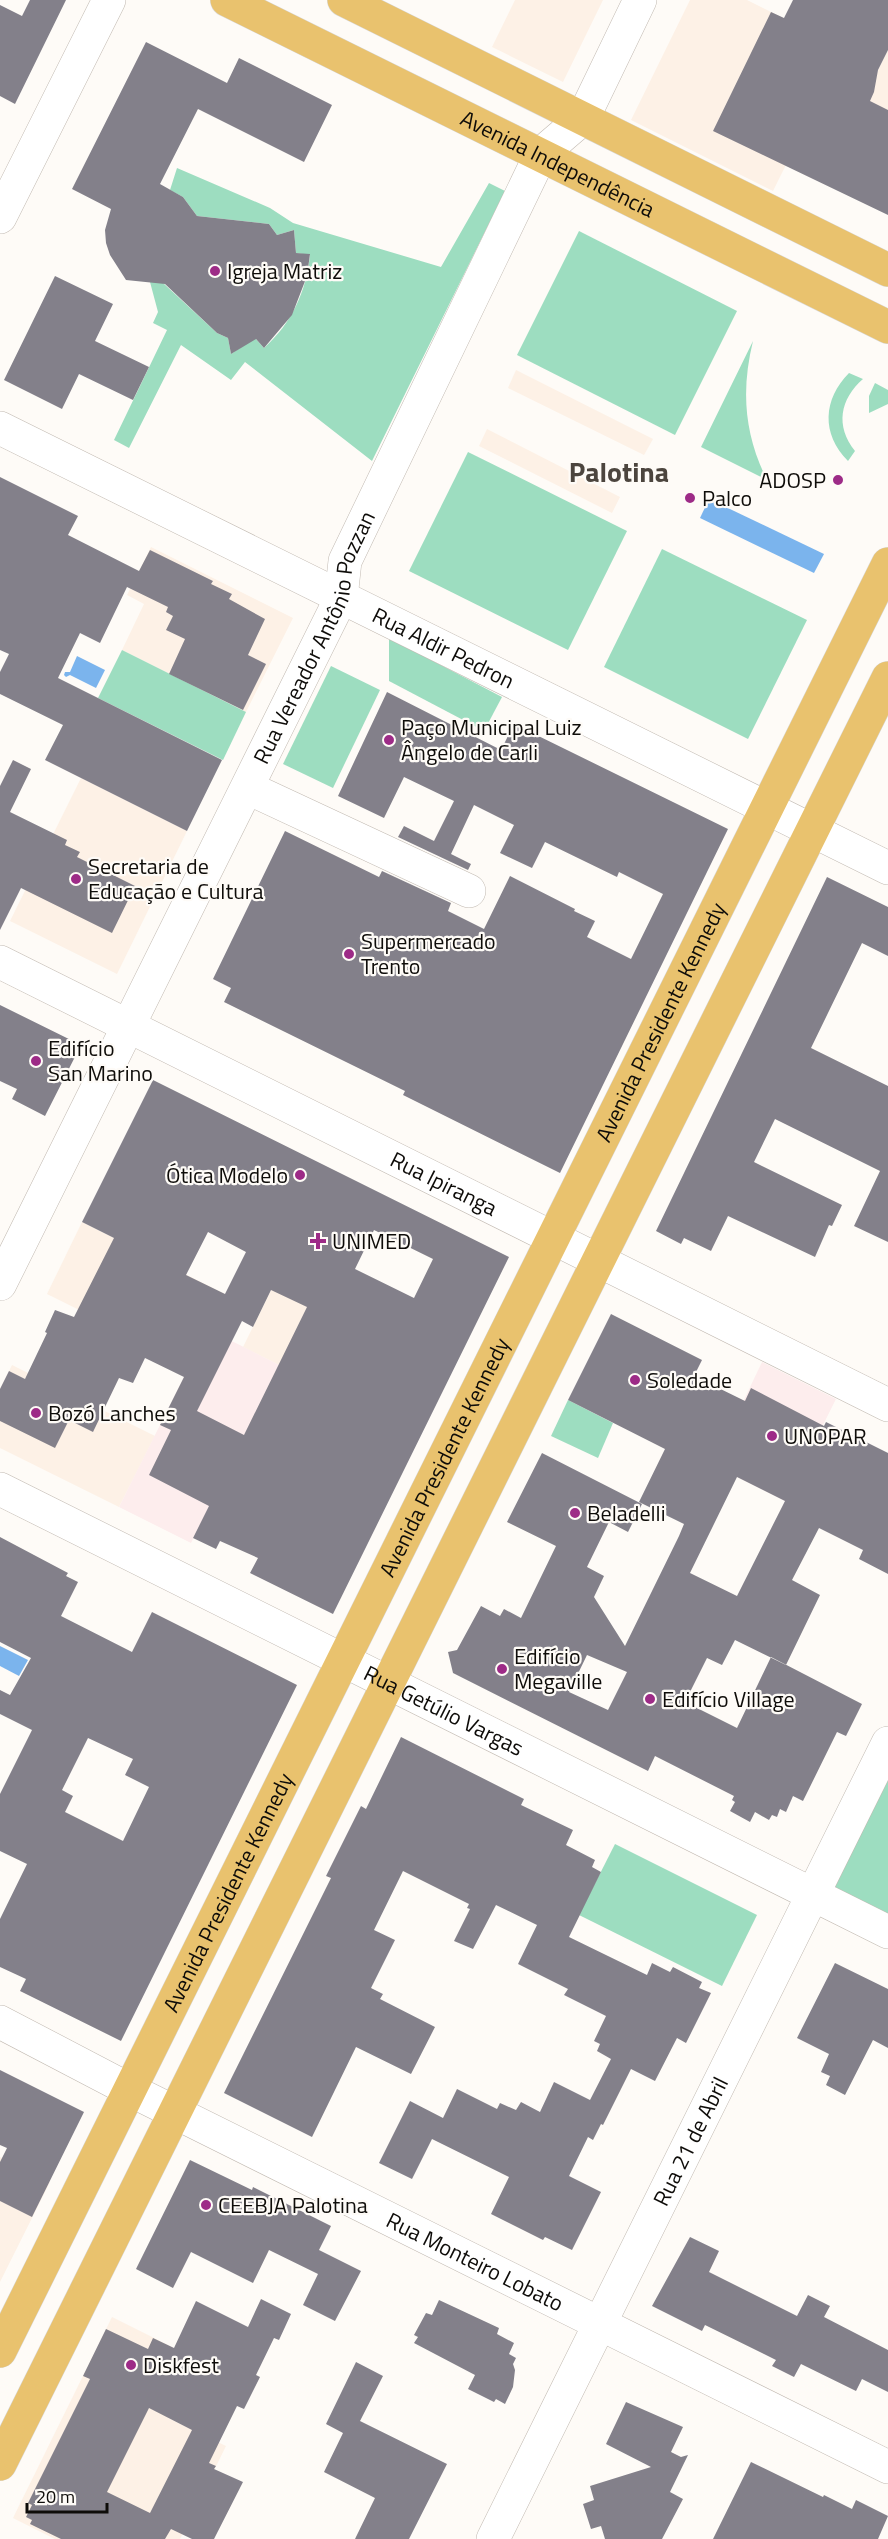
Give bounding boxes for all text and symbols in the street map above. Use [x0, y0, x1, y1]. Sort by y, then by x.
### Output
street label: Avenida Independência [455, 101, 661, 226]
place label: Igreja Matriz [227, 254, 342, 288]
marker: Igreja Matriz [208, 264, 222, 278]
district label: Palotina [569, 450, 669, 493]
place label: ADOSP [759, 463, 826, 497]
marker: ADOSP [831, 473, 845, 487]
place label: Palco [702, 481, 752, 515]
marker: Palco [683, 491, 697, 505]
street label: Rua Vereador Antônio Pozzan [244, 505, 384, 770]
street label: Rua Aldir Pedron [367, 598, 520, 697]
place label: Paço Municipal Luiz Ângelo de Carli [401, 710, 582, 769]
marker: Paço Municipal Luiz Ângelo de Carli [382, 733, 396, 747]
place label: Secretaria de Educação e Cultura [88, 849, 263, 908]
marker: Secretaria de Educação e Cultura [69, 872, 83, 886]
street label: Avenida Presidente Kennedy [587, 896, 734, 1148]
place label: Supermercado Trento [361, 924, 496, 983]
marker: Supermercado Trento [342, 947, 356, 961]
place label: Edifício San Marino [48, 1031, 153, 1090]
marker: Edifício San Marino [29, 1054, 43, 1068]
street label: Rua Ipiranga [384, 1142, 503, 1224]
place label: Ótica Modelo [166, 1158, 288, 1192]
marker: Ótica Modelo [293, 1168, 307, 1182]
place label: UNIMED [332, 1224, 411, 1258]
marker: UNIMED [309, 1232, 327, 1250]
street label: Avenida Presidente Kennedy [370, 1331, 518, 1583]
place label: Soledade [647, 1363, 732, 1397]
marker: Soledade [628, 1373, 642, 1387]
place label: Bozó Lanches [48, 1396, 176, 1430]
marker: Bozó Lanches [29, 1406, 43, 1420]
place label: UNOPAR [784, 1419, 867, 1453]
marker: UNOPAR [765, 1429, 779, 1443]
place label: Beladelli [587, 1496, 666, 1530]
marker: Beladelli [568, 1506, 582, 1520]
place label: Edifício Megaville [514, 1639, 602, 1698]
street label: Rua Getúlio Vargas [358, 1656, 530, 1765]
marker: Edifício Megaville [495, 1662, 509, 1676]
place label: Edifício Village [662, 1682, 795, 1716]
marker: Edifício Village [643, 1692, 657, 1706]
street label: Avenida Presidente Kennedy [154, 1767, 302, 2018]
street label: Rua 21 de Abril [644, 2071, 737, 2212]
place label: CEEBJA Palotina [218, 2188, 368, 2222]
marker: CEEBJA Palotina [199, 2198, 213, 2212]
street label: Rua Monteiro Lobato [380, 2203, 570, 2320]
place label: Diskfest [143, 2348, 219, 2382]
marker: Diskfest [124, 2358, 138, 2372]
scale bar [27, 2476, 106, 2514]
text: 20 m [36, 2483, 75, 2510]

